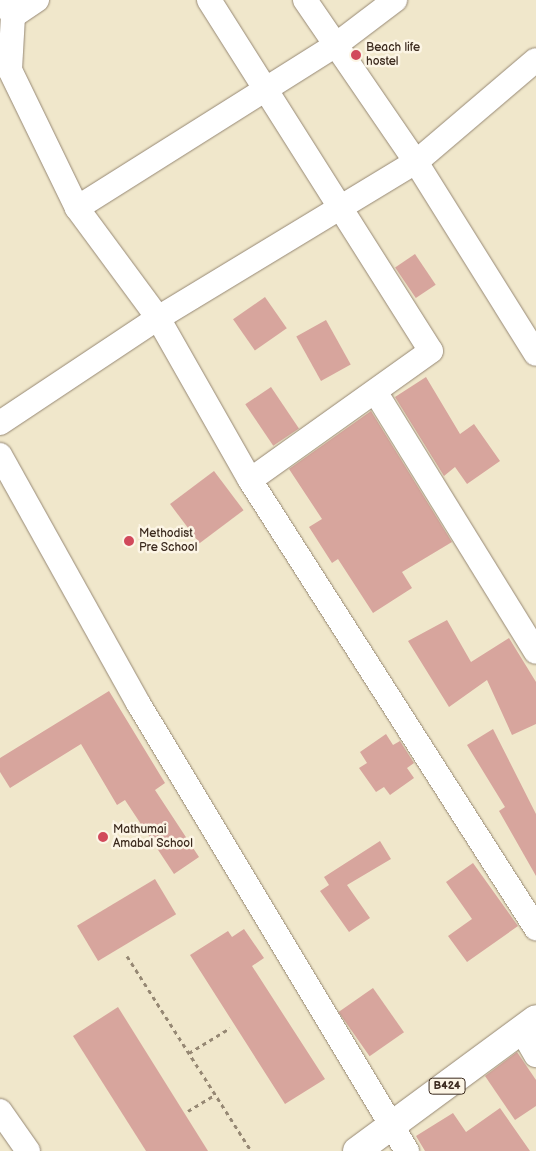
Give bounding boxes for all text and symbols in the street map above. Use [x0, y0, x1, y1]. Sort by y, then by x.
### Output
place label: Beach life hostel [366, 41, 420, 69]
marker: Beach life hostel [350, 49, 362, 61]
place label: Methodist Pre School [139, 527, 198, 555]
marker: Methodist Pre School [123, 535, 135, 547]
place label: Mathumai Amabal School [113, 823, 193, 851]
marker: Mathumai Amabal School [97, 831, 109, 843]
road number: B424 [428, 1078, 466, 1094]

